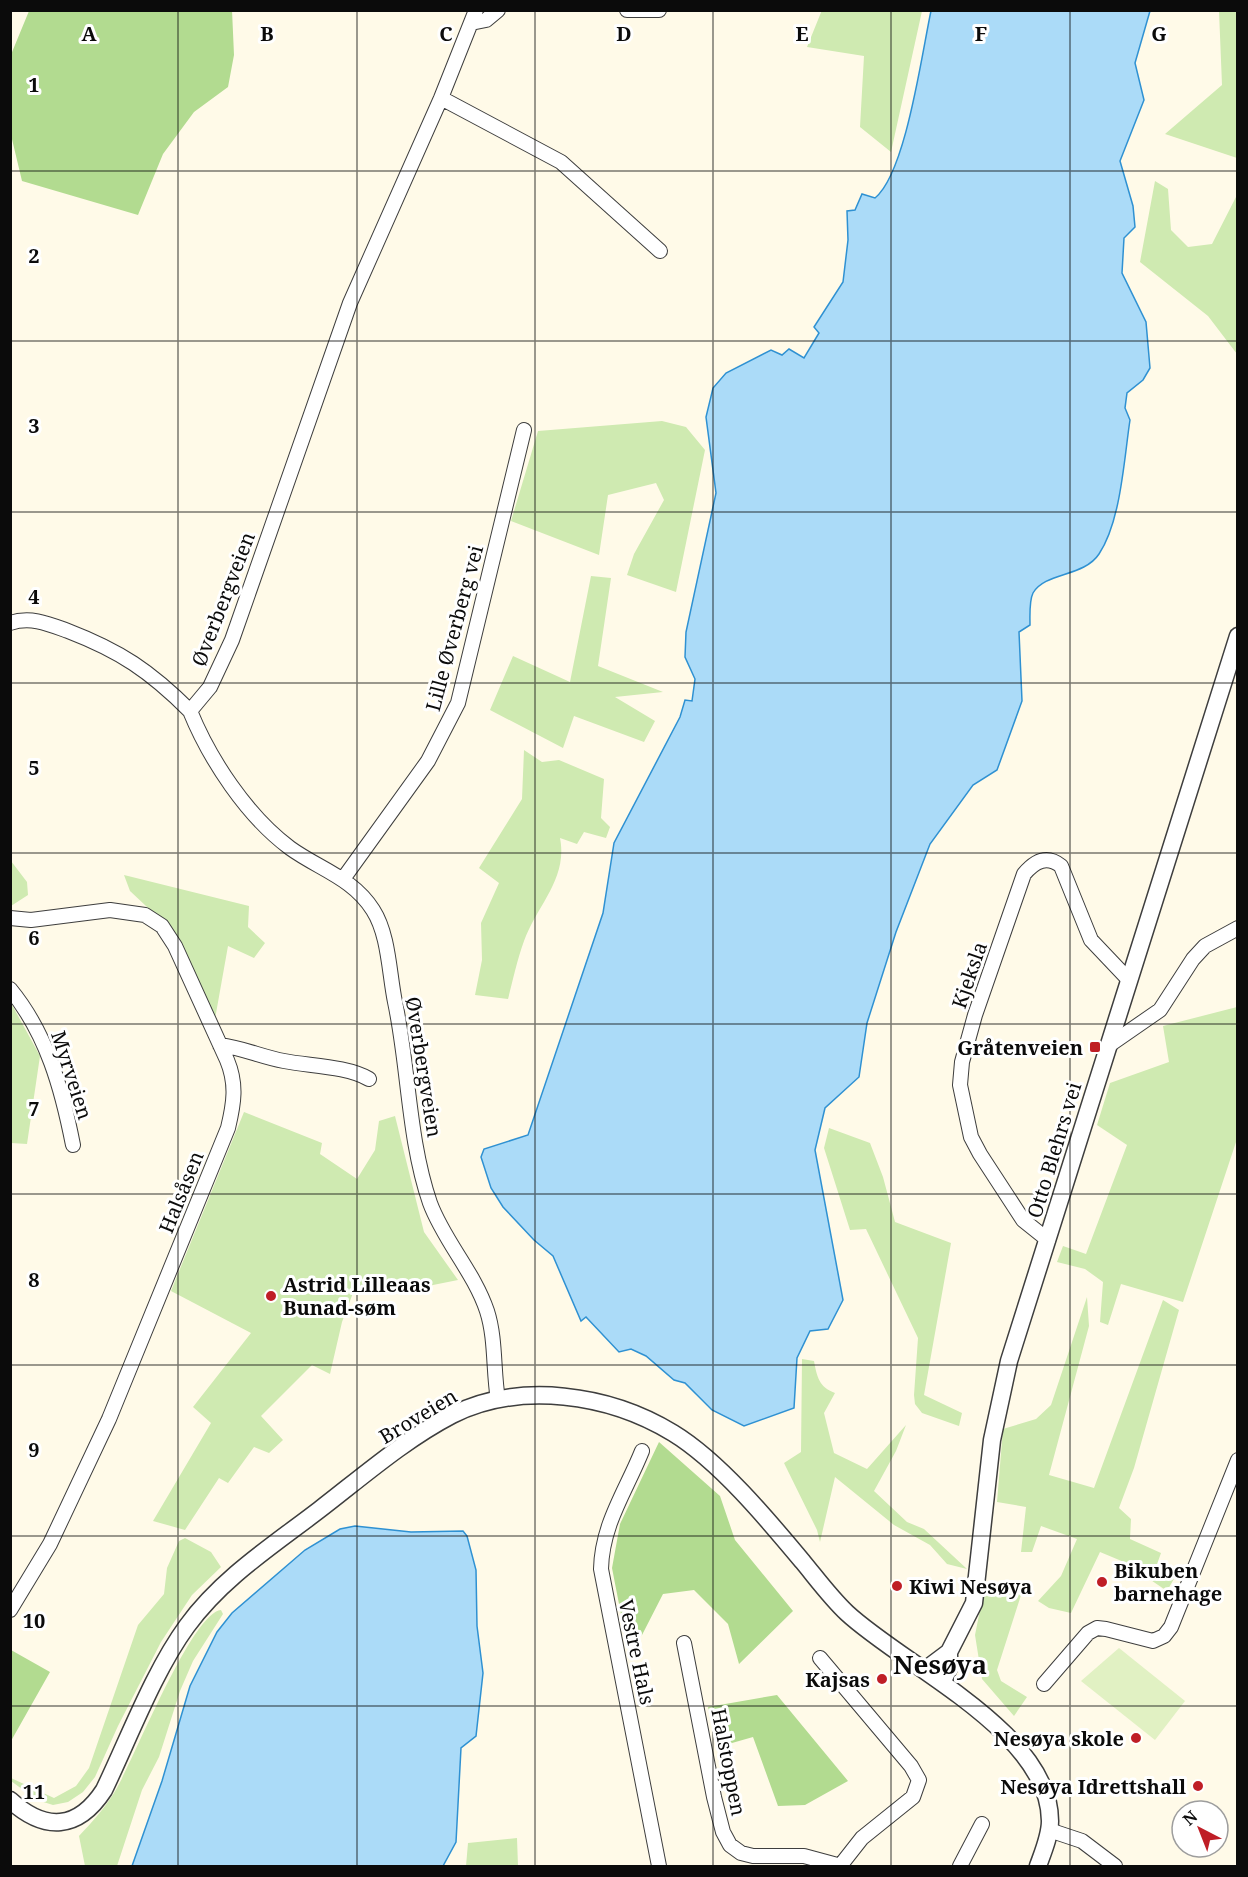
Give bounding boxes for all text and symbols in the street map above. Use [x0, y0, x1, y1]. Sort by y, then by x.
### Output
text: A [81, 20, 97, 47]
text: B [260, 20, 274, 47]
text: C [439, 20, 453, 47]
text: D [616, 20, 632, 47]
text: E [795, 20, 809, 47]
text: F [975, 20, 987, 47]
text: G [1151, 20, 1167, 47]
text: 1 [28, 71, 40, 98]
text: 2 [28, 242, 40, 269]
text: 3 [28, 412, 40, 439]
street label: Øverbergveien [185, 528, 261, 670]
street label: Lille Øverberg vei [419, 541, 489, 714]
text: 4 [28, 583, 40, 610]
text: 5 [28, 754, 40, 781]
text: 6 [28, 924, 40, 951]
street label: Kjeksla [945, 938, 993, 1012]
street label: Øverbergveien [400, 995, 448, 1139]
street label: Myrveien [45, 1027, 99, 1123]
place label: Gråtenveien [957, 1034, 1083, 1061]
marker: Gråtenveien [1088, 1040, 1102, 1054]
street label: Otto Blehrs vei [1021, 1078, 1088, 1221]
text: 7 [28, 1095, 40, 1122]
street label: Halsåsen [152, 1147, 210, 1237]
text: 8 [28, 1266, 40, 1293]
place label: Astrid Lilleaas Bunad-søm [283, 1271, 431, 1321]
marker: Astrid Lilleaas Bunad-søm [264, 1289, 278, 1303]
street label: Broveien [374, 1382, 462, 1450]
text: 9 [28, 1436, 40, 1463]
place label: Bikuben barnehage [1114, 1557, 1222, 1607]
place label: Kiwi Nesøya [909, 1573, 1032, 1600]
marker: Bikuben barnehage [1095, 1575, 1109, 1589]
marker: Kiwi Nesøya [890, 1579, 904, 1593]
street label: Vestre Hals [613, 1597, 661, 1707]
text: 10 [23, 1607, 45, 1634]
district label: Nesøya [893, 1646, 987, 1682]
place label: Kajsas [805, 1666, 870, 1693]
marker: Kajsas [875, 1672, 889, 1686]
street label: Halstoppen [705, 1706, 753, 1818]
place label: Nesøya skole [994, 1725, 1124, 1752]
marker: Nesøya skole [1129, 1731, 1143, 1745]
place label: Nesøya Idrettshall [1000, 1773, 1186, 1800]
text: 11 [23, 1778, 45, 1805]
marker: Nesøya Idrettshall [1191, 1779, 1205, 1793]
north arrow [1170, 1799, 1230, 1859]
text: N [1178, 1805, 1202, 1830]

